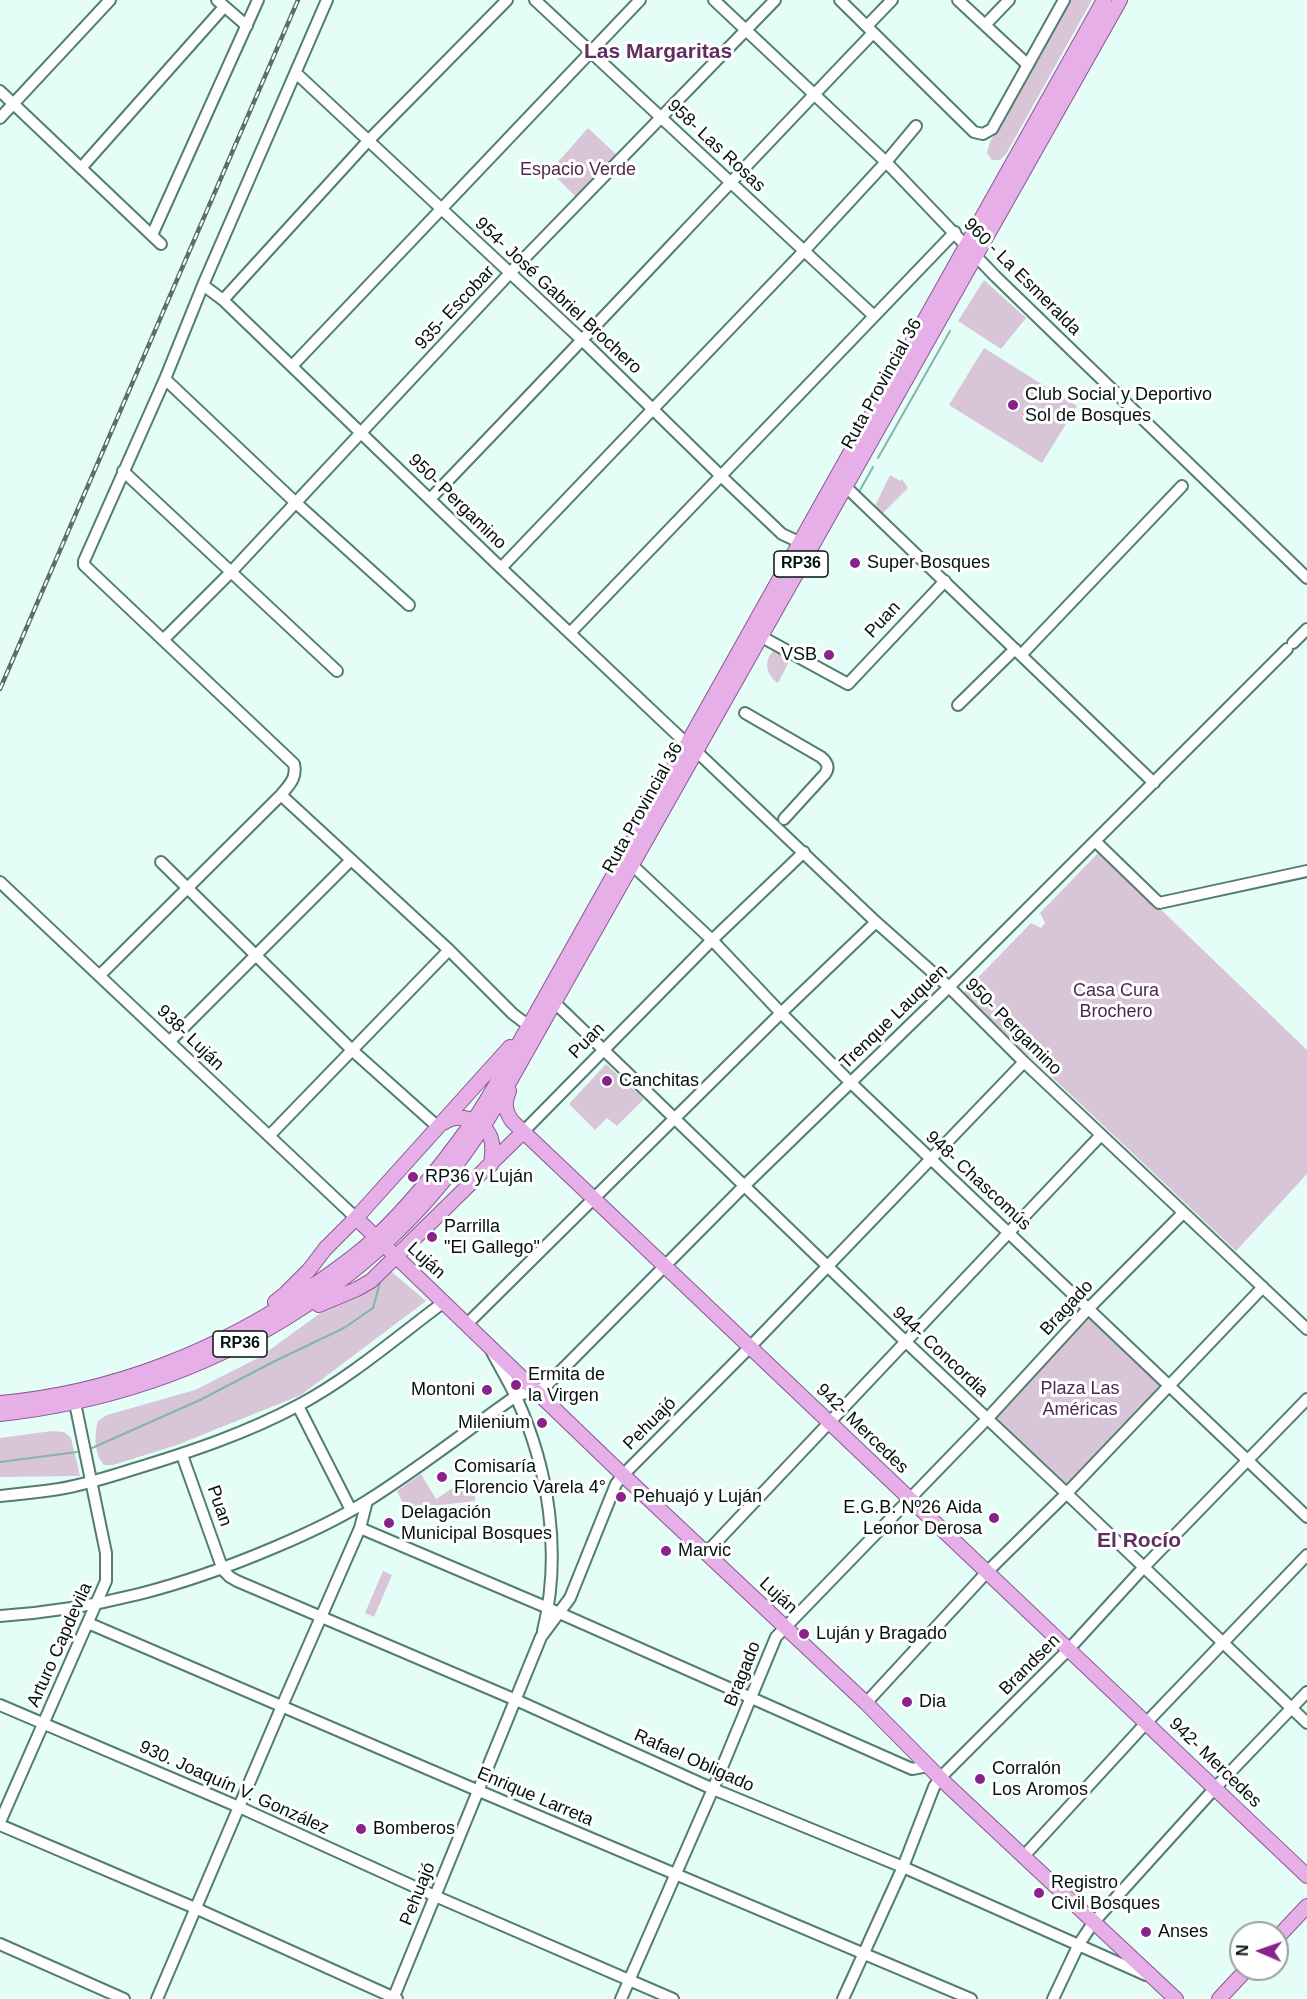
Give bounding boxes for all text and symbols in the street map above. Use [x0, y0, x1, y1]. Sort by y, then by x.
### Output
district label: Las Margaritas [584, 39, 732, 65]
street label: 958- Las Rosas [663, 95, 769, 197]
park label: Espacio Verde [520, 159, 636, 181]
street label: 954- José Gabriel Brochero [470, 213, 646, 379]
street label: 960 - La Esmeralda [959, 214, 1085, 340]
street label: 935- Escobar [411, 261, 499, 355]
street label: Ruta Provincial 36 [837, 315, 927, 453]
place label: Club Social y Deportivo Sol de Bosques [1025, 384, 1212, 426]
marker: Club Social y Deportivo Sol de Bosques [1006, 398, 1020, 412]
street label: 950- Pergamino [403, 450, 511, 554]
road number: RP36 [774, 551, 828, 577]
place label: Super Bosques [867, 552, 990, 574]
marker: Super Bosques [848, 556, 862, 570]
street label: Puan [861, 597, 905, 643]
place label: VSB [781, 644, 817, 666]
marker: VSB [822, 648, 836, 662]
street label: Ruta Provincial 36 [598, 739, 688, 877]
street label: Trenque Lauquen [836, 960, 952, 1074]
street label: 950- Pergamino [960, 974, 1066, 1080]
park label: Casa Cura Brochero [1073, 980, 1159, 1022]
street label: 938- Luján [152, 1001, 228, 1075]
street label: Puan [565, 1019, 609, 1063]
place label: Canchitas [619, 1070, 699, 1092]
marker: Canchitas [600, 1074, 614, 1088]
street label: 948- Chascomús [921, 1127, 1035, 1235]
place label: RP36 y Luján [425, 1166, 533, 1188]
marker: RP36 y Luján [406, 1170, 420, 1184]
place label: Parrilla "El Gallego" [444, 1216, 540, 1258]
marker: Parrilla "El Gallego" [425, 1230, 439, 1244]
street label: Luján [403, 1238, 449, 1284]
street label: Bragado [1036, 1276, 1098, 1340]
street label: 944- Concordia [888, 1302, 992, 1402]
road number: RP36 [213, 1331, 267, 1357]
place label: Ermita de la Virgen [528, 1364, 605, 1406]
marker: Ermita de la Virgen [509, 1378, 523, 1392]
park label: Plaza Las Américas [1040, 1378, 1120, 1420]
place label: Montoni [411, 1379, 475, 1401]
street label: 942- Mercedes [811, 1380, 913, 1478]
marker: Montoni [480, 1383, 494, 1397]
street label: Pehuajó [619, 1393, 681, 1455]
place label: Milenium [458, 1412, 530, 1434]
marker: Milenium [535, 1416, 549, 1430]
place label: Comisaría Florencio Varela 4° [454, 1456, 606, 1498]
marker: Comisaría Florencio Varela 4° [435, 1470, 449, 1484]
street label: Puan [202, 1483, 236, 1529]
place label: Pehuajó y Luján [633, 1486, 762, 1508]
marker: Pehuajó y Luján [614, 1490, 628, 1504]
place label: E.G.B. Nº26 Aida Leonor Derosa [843, 1497, 982, 1540]
place label: Delagación Municipal Bosques [401, 1502, 552, 1544]
marker: E.G.B. Nº26 Aida Leonor Derosa [987, 1511, 1001, 1525]
marker: Delagación Municipal Bosques [382, 1516, 396, 1530]
district label: El Rocío [1097, 1528, 1181, 1554]
place label: Marvic [678, 1540, 731, 1562]
marker: Marvic [659, 1544, 673, 1558]
street label: Luján [755, 1573, 801, 1619]
street label: Arturo Capdevila [23, 1579, 97, 1711]
place label: Luján y Bragado [816, 1623, 947, 1645]
marker: Luján y Bragado [797, 1627, 811, 1641]
street label: Brandsen [995, 1630, 1065, 1700]
street label: Bragado [720, 1638, 766, 1710]
place label: Dia [919, 1691, 946, 1713]
marker: Dia [900, 1695, 914, 1709]
street label: 942- Mercedes [1164, 1714, 1266, 1812]
street label: Rafael Obligado [631, 1725, 757, 1797]
street label: 930. Joaquín V. González [136, 1736, 332, 1840]
place label: Corralón Los Aromos [992, 1758, 1088, 1800]
street label: Enrique Larreta [474, 1763, 596, 1831]
marker: Corralón Los Aromos [973, 1772, 987, 1786]
place label: Bomberos [373, 1818, 455, 1840]
marker: Bomberos [354, 1822, 368, 1836]
street label: Pehuajó [396, 1859, 440, 1929]
place label: Registro Civil Bosques [1051, 1872, 1160, 1914]
marker: Registro Civil Bosques [1032, 1886, 1046, 1900]
place label: Anses [1158, 1921, 1208, 1943]
north arrow [1229, 1921, 1289, 1981]
marker: Anses [1139, 1925, 1153, 1939]
text: N [1234, 1944, 1251, 1956]

